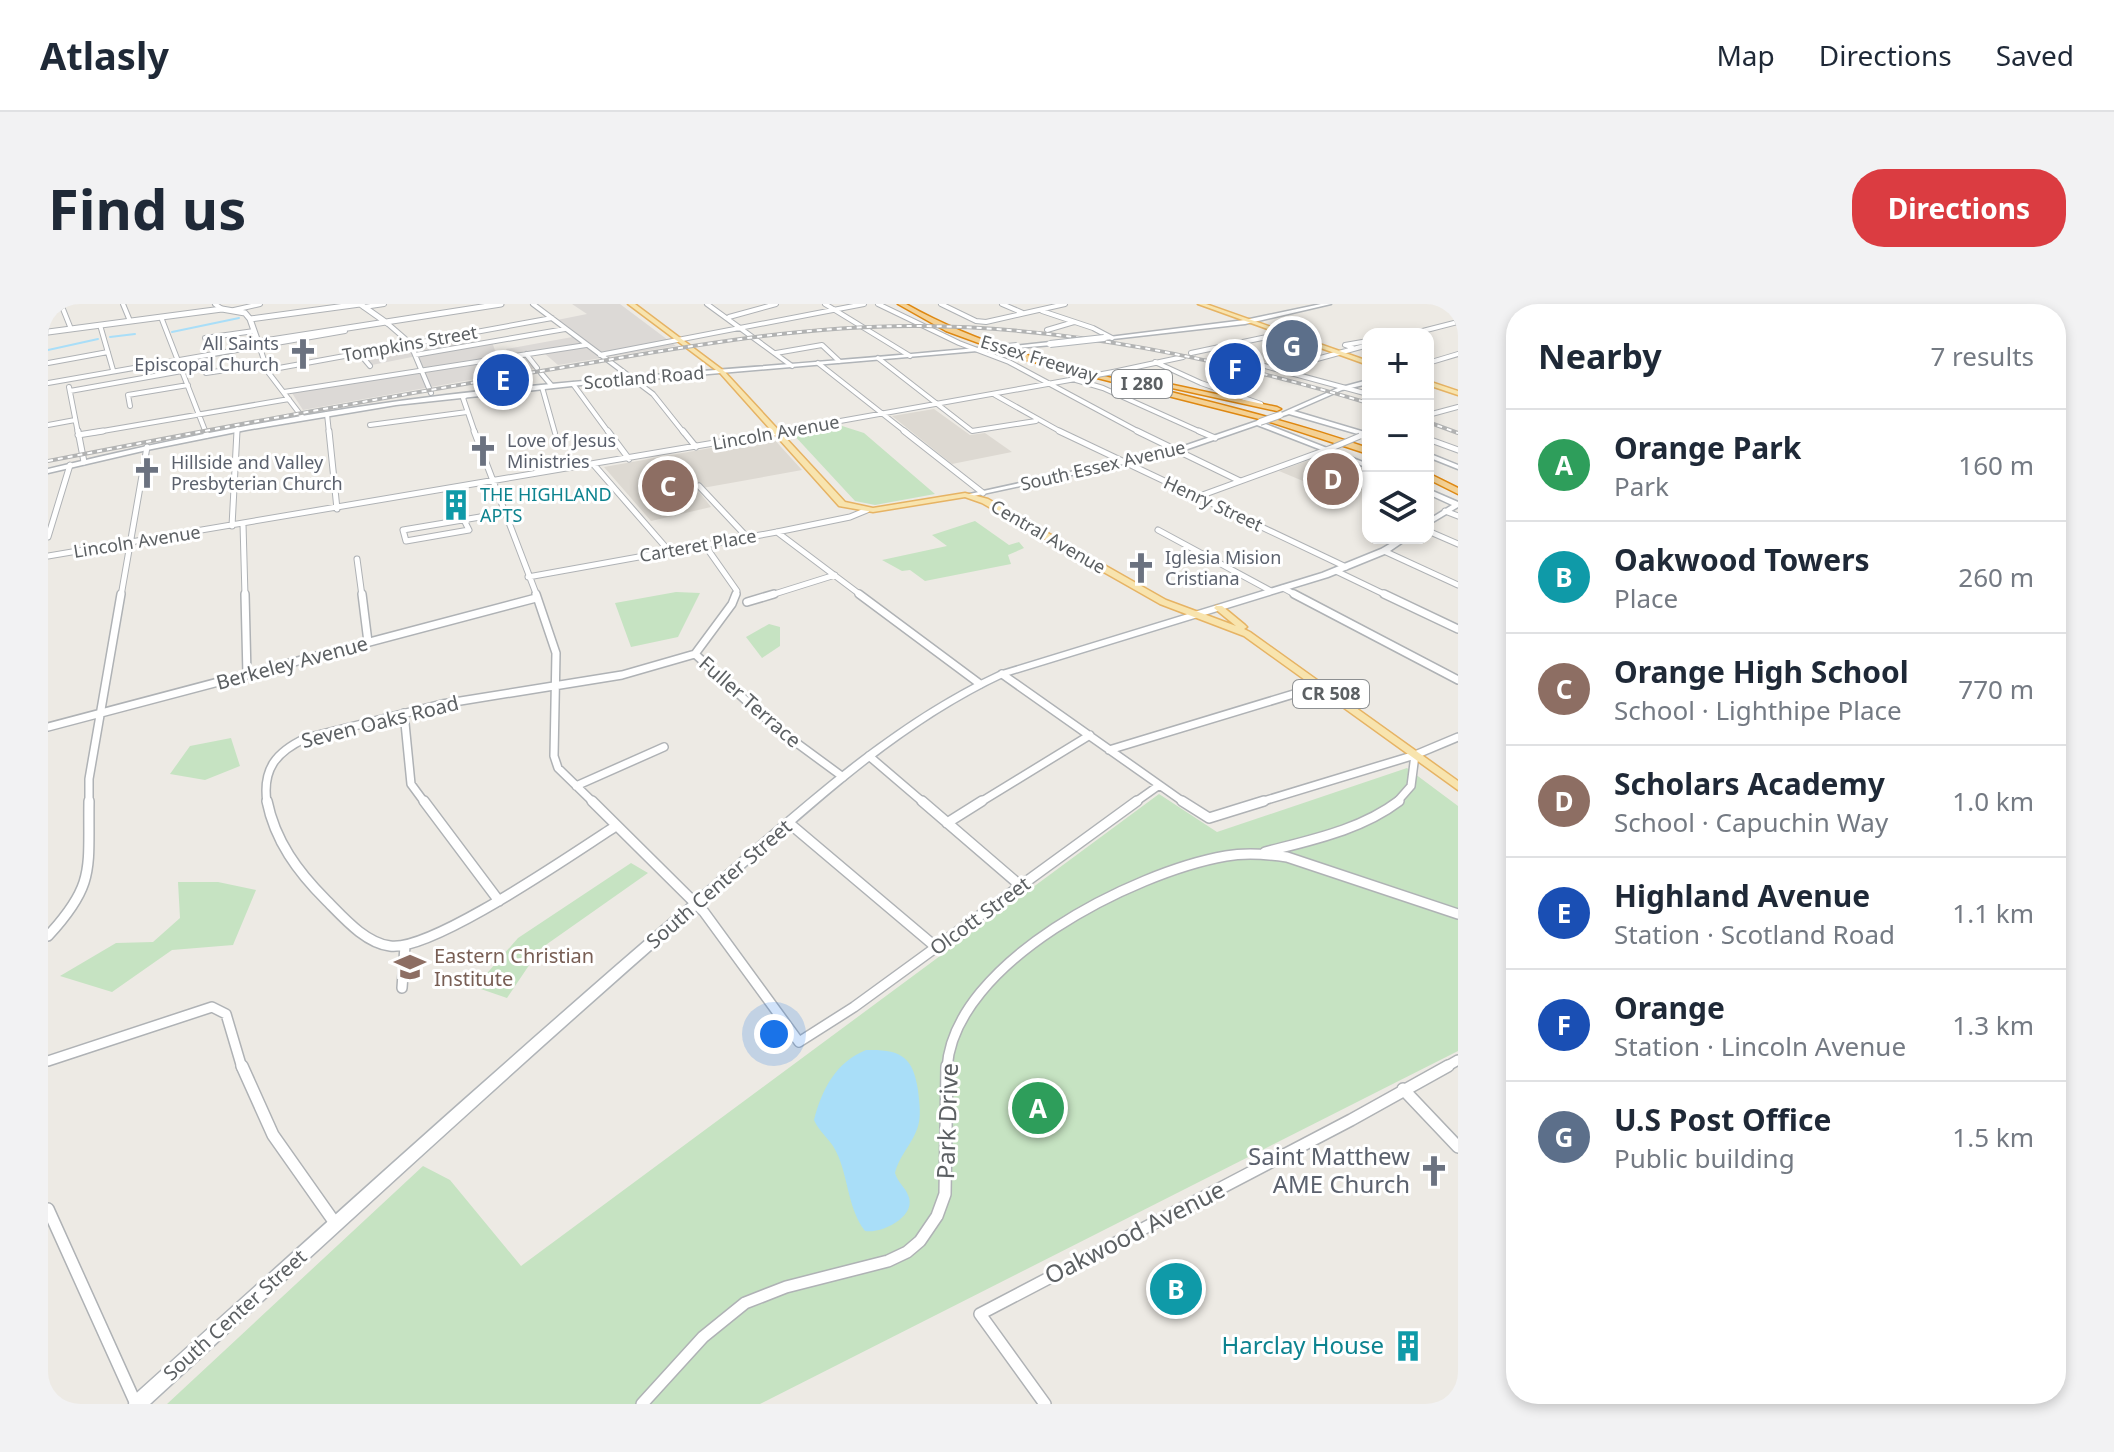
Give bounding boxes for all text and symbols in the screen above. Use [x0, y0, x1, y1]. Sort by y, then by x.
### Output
text: Atlasly [40, 29, 169, 81]
text: Map [1716, 36, 1775, 74]
text: Directions [1819, 36, 1952, 74]
text: Saved [1996, 36, 2074, 74]
button: Directions [1852, 169, 2066, 247]
text: Find us [48, 170, 246, 246]
pin: G [1266, 316, 1318, 376]
street label: Tompkins Street [341, 319, 480, 367]
map controls [1362, 328, 1434, 544]
button: + [1362, 328, 1434, 400]
street label: Essex Freeway [978, 329, 1101, 387]
place label: All Saints Episcopal Church [134, 331, 279, 376]
text: Nearby [1538, 333, 1662, 379]
church icon: All Saints Episcopal Church [286, 337, 320, 371]
text: 7 results [1930, 338, 2034, 374]
pin: F [1209, 339, 1261, 399]
pin: E [477, 350, 529, 410]
street label: Scotland Road [583, 360, 705, 394]
road number: I 280 [1112, 370, 1172, 398]
button: − [1362, 400, 1434, 472]
street label: Lincoln Avenue [711, 409, 841, 455]
text: Orange Park [1614, 427, 1801, 468]
place label: Love of Jesus Ministries [507, 428, 616, 473]
church icon: Love of Jesus Ministries [466, 434, 500, 468]
street label: South Essex Avenue [1018, 434, 1188, 496]
text: A [1555, 447, 1573, 483]
text: 160 m [1958, 447, 2034, 483]
pin: D [1307, 449, 1359, 509]
place label: Hillside and Valley Presbyterian Church [171, 450, 343, 495]
church icon: Hillside and Valley Presbyterian Church [130, 456, 164, 490]
pin: C [642, 456, 694, 516]
text: Park [1614, 468, 1669, 504]
street label: Henry Street [1160, 470, 1267, 537]
button: layers [1362, 472, 1434, 544]
place label: THE HIGHLAND APTS [480, 482, 612, 527]
building icon: THE HIGHLAND APTS [439, 488, 473, 522]
street label: Central Avenue [987, 494, 1110, 579]
street label: Lincoln Avenue [72, 519, 202, 563]
street label: Carteret Place [637, 523, 758, 567]
text: Oakwood Towers [1614, 539, 1870, 580]
place label: Iglesia Mision Cristiana [1165, 545, 1281, 590]
church icon: Iglesia Mision Cristiana [1124, 551, 1158, 585]
text: B [1555, 559, 1573, 595]
text: 260 m [1958, 559, 2034, 595]
text: Place [1614, 580, 1678, 616]
street label: Berkeley Avenue [213, 629, 371, 696]
street label: Fuller Terrace [694, 650, 807, 753]
text: Orange High School [1614, 651, 1909, 692]
text: C [1556, 671, 1572, 707]
text: 770 m [1958, 671, 2034, 707]
road number: CR 508 [1293, 680, 1369, 708]
street label: Seven Oaks Road [298, 689, 461, 754]
text: School · Lighthipe Place [1614, 692, 1902, 728]
text: Scholars Academy [1614, 763, 1885, 804]
text: D [1554, 783, 1574, 819]
text: 1.0 km [1952, 783, 2034, 819]
text: School · Capuchin Way [1614, 804, 1888, 840]
street label: South Center Street [640, 813, 797, 954]
street label: Olcott Street [924, 870, 1035, 961]
text: Highland Avenue [1614, 875, 1870, 916]
text: E [1557, 895, 1571, 931]
text: 1.1 km [1952, 895, 2034, 931]
text: Station · Scotland Road [1614, 916, 1895, 952]
place label: Eastern Christian Institute [434, 942, 594, 992]
school or university icon: Eastern Christian Institute [393, 950, 427, 984]
text: Orange [1614, 987, 1725, 1028]
text: F [1557, 1007, 1571, 1043]
text: 1.3 km [1952, 1007, 2034, 1043]
your location [754, 1014, 794, 1054]
text: Station · Lincoln Avenue [1614, 1028, 1906, 1064]
street label: Park Drive [928, 1062, 965, 1180]
pin: A [1012, 1078, 1064, 1138]
text: U.S Post Office [1614, 1099, 1831, 1140]
text: G [1555, 1119, 1573, 1155]
text: 1.5 km [1952, 1119, 2034, 1155]
place label: Saint Matthew AME Church [1248, 1139, 1410, 1200]
text: Public building [1614, 1140, 1795, 1176]
church icon: Saint Matthew AME Church [1417, 1154, 1451, 1188]
street label: Oakwood Avenue [1039, 1172, 1230, 1291]
street label: South Center Street [157, 1243, 312, 1386]
pin: B [1150, 1259, 1202, 1319]
place label: Harclay House [1221, 1328, 1384, 1361]
building icon: Harclay House [1391, 1329, 1425, 1363]

